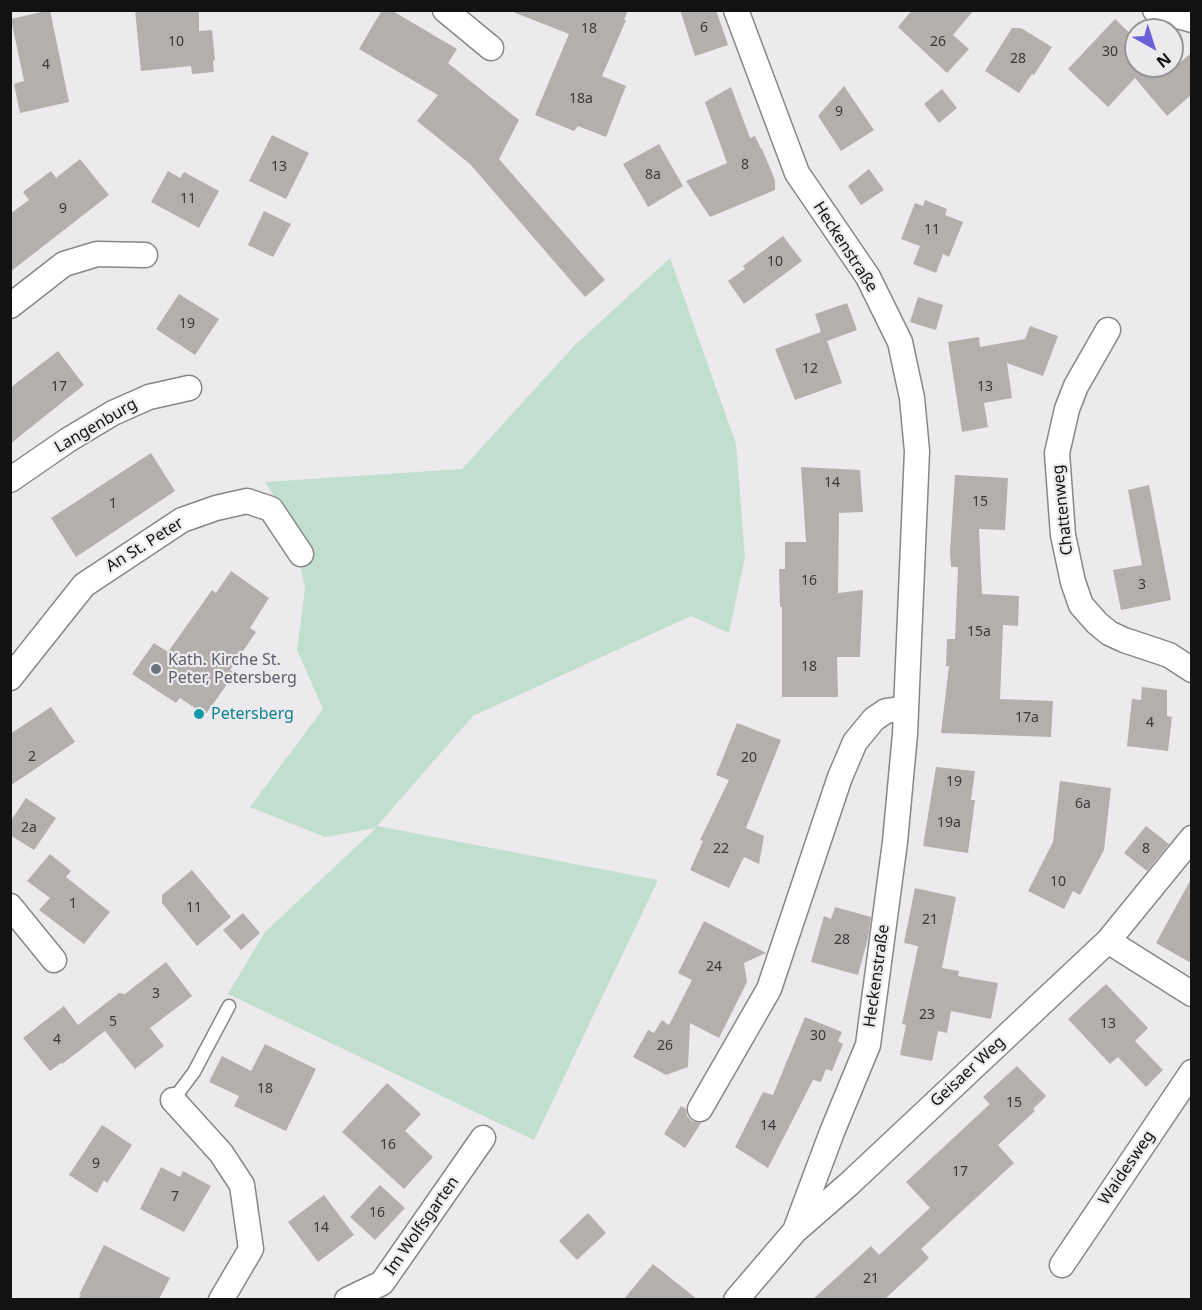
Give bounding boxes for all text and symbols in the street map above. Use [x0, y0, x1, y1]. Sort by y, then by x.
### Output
north arrow [1124, 18, 1184, 78]
house number: 6 [700, 20, 708, 36]
house number: 18 [581, 21, 597, 37]
house number: 10 [168, 34, 184, 50]
house number: 26 [930, 34, 946, 50]
house number: 30 [1102, 44, 1118, 60]
text: N [1152, 48, 1176, 73]
house number: 28 [1010, 51, 1026, 67]
house number: 4 [42, 57, 50, 73]
house number: 18a [569, 91, 593, 107]
house number: 9 [835, 104, 843, 120]
house number: 8 [741, 157, 749, 173]
house number: 13 [271, 159, 287, 175]
house number: 8a [645, 167, 661, 183]
house number: 11 [180, 191, 196, 207]
street label: Heckenstraße [809, 198, 881, 296]
house number: 9 [59, 201, 67, 217]
house number: 11 [924, 222, 940, 238]
house number: 10 [767, 254, 783, 270]
house number: 19 [179, 316, 195, 332]
house number: 12 [802, 361, 818, 377]
house number: 17 [51, 379, 67, 395]
house number: 13 [977, 379, 993, 395]
street label: Langenburg [51, 395, 141, 457]
street label: Chattenweg [1049, 464, 1077, 556]
house number: 14 [824, 475, 840, 491]
house number: 15 [972, 494, 988, 510]
house number: 1 [109, 496, 117, 512]
street label: An St. Peter [103, 514, 187, 576]
house number: 16 [801, 573, 817, 589]
house number: 3 [1138, 577, 1146, 593]
house number: 15a [967, 624, 991, 640]
place label: Kath. Kirche St. Peter, Petersberg [168, 650, 297, 688]
house number: 18 [801, 659, 817, 675]
marker: Kath. Kirche St. Peter, Petersberg [149, 662, 163, 676]
place label: Petersberg [211, 704, 294, 724]
marker: Petersberg [192, 707, 206, 721]
house number: 17a [1015, 710, 1039, 726]
house number: 4 [1146, 715, 1154, 731]
house number: 2 [28, 749, 36, 765]
house number: 20 [741, 750, 757, 766]
house number: 19 [946, 774, 962, 790]
house number: 6a [1075, 796, 1091, 812]
house number: 19a [937, 815, 961, 831]
house number: 2a [21, 820, 37, 836]
house number: 22 [713, 841, 729, 857]
house number: 8 [1142, 841, 1150, 857]
house number: 10 [1050, 874, 1066, 890]
house number: 1 [69, 896, 77, 912]
house number: 11 [186, 900, 202, 916]
house number: 21 [922, 912, 938, 928]
street label: Heckenstraße [860, 923, 894, 1029]
house number: 28 [834, 932, 850, 948]
house number: 24 [706, 959, 722, 975]
house number: 3 [152, 986, 160, 1002]
house number: 23 [919, 1007, 935, 1023]
house number: 5 [109, 1014, 117, 1030]
house number: 13 [1100, 1016, 1116, 1032]
house number: 30 [810, 1028, 826, 1044]
house number: 4 [53, 1032, 61, 1048]
street label: Geisaer Weg [927, 1033, 1009, 1111]
house number: 26 [657, 1038, 673, 1054]
house number: 18 [257, 1081, 273, 1097]
house number: 15 [1006, 1095, 1022, 1111]
house number: 14 [760, 1118, 776, 1134]
street label: Waidesweg [1095, 1127, 1159, 1209]
house number: 16 [380, 1137, 396, 1153]
house number: 9 [92, 1156, 100, 1172]
house number: 17 [952, 1164, 968, 1180]
street label: Im Wolfsgarten [381, 1173, 463, 1279]
house number: 7 [171, 1189, 179, 1205]
house number: 16 [369, 1205, 385, 1221]
house number: 14 [313, 1220, 329, 1236]
house number: 21 [863, 1271, 879, 1287]

